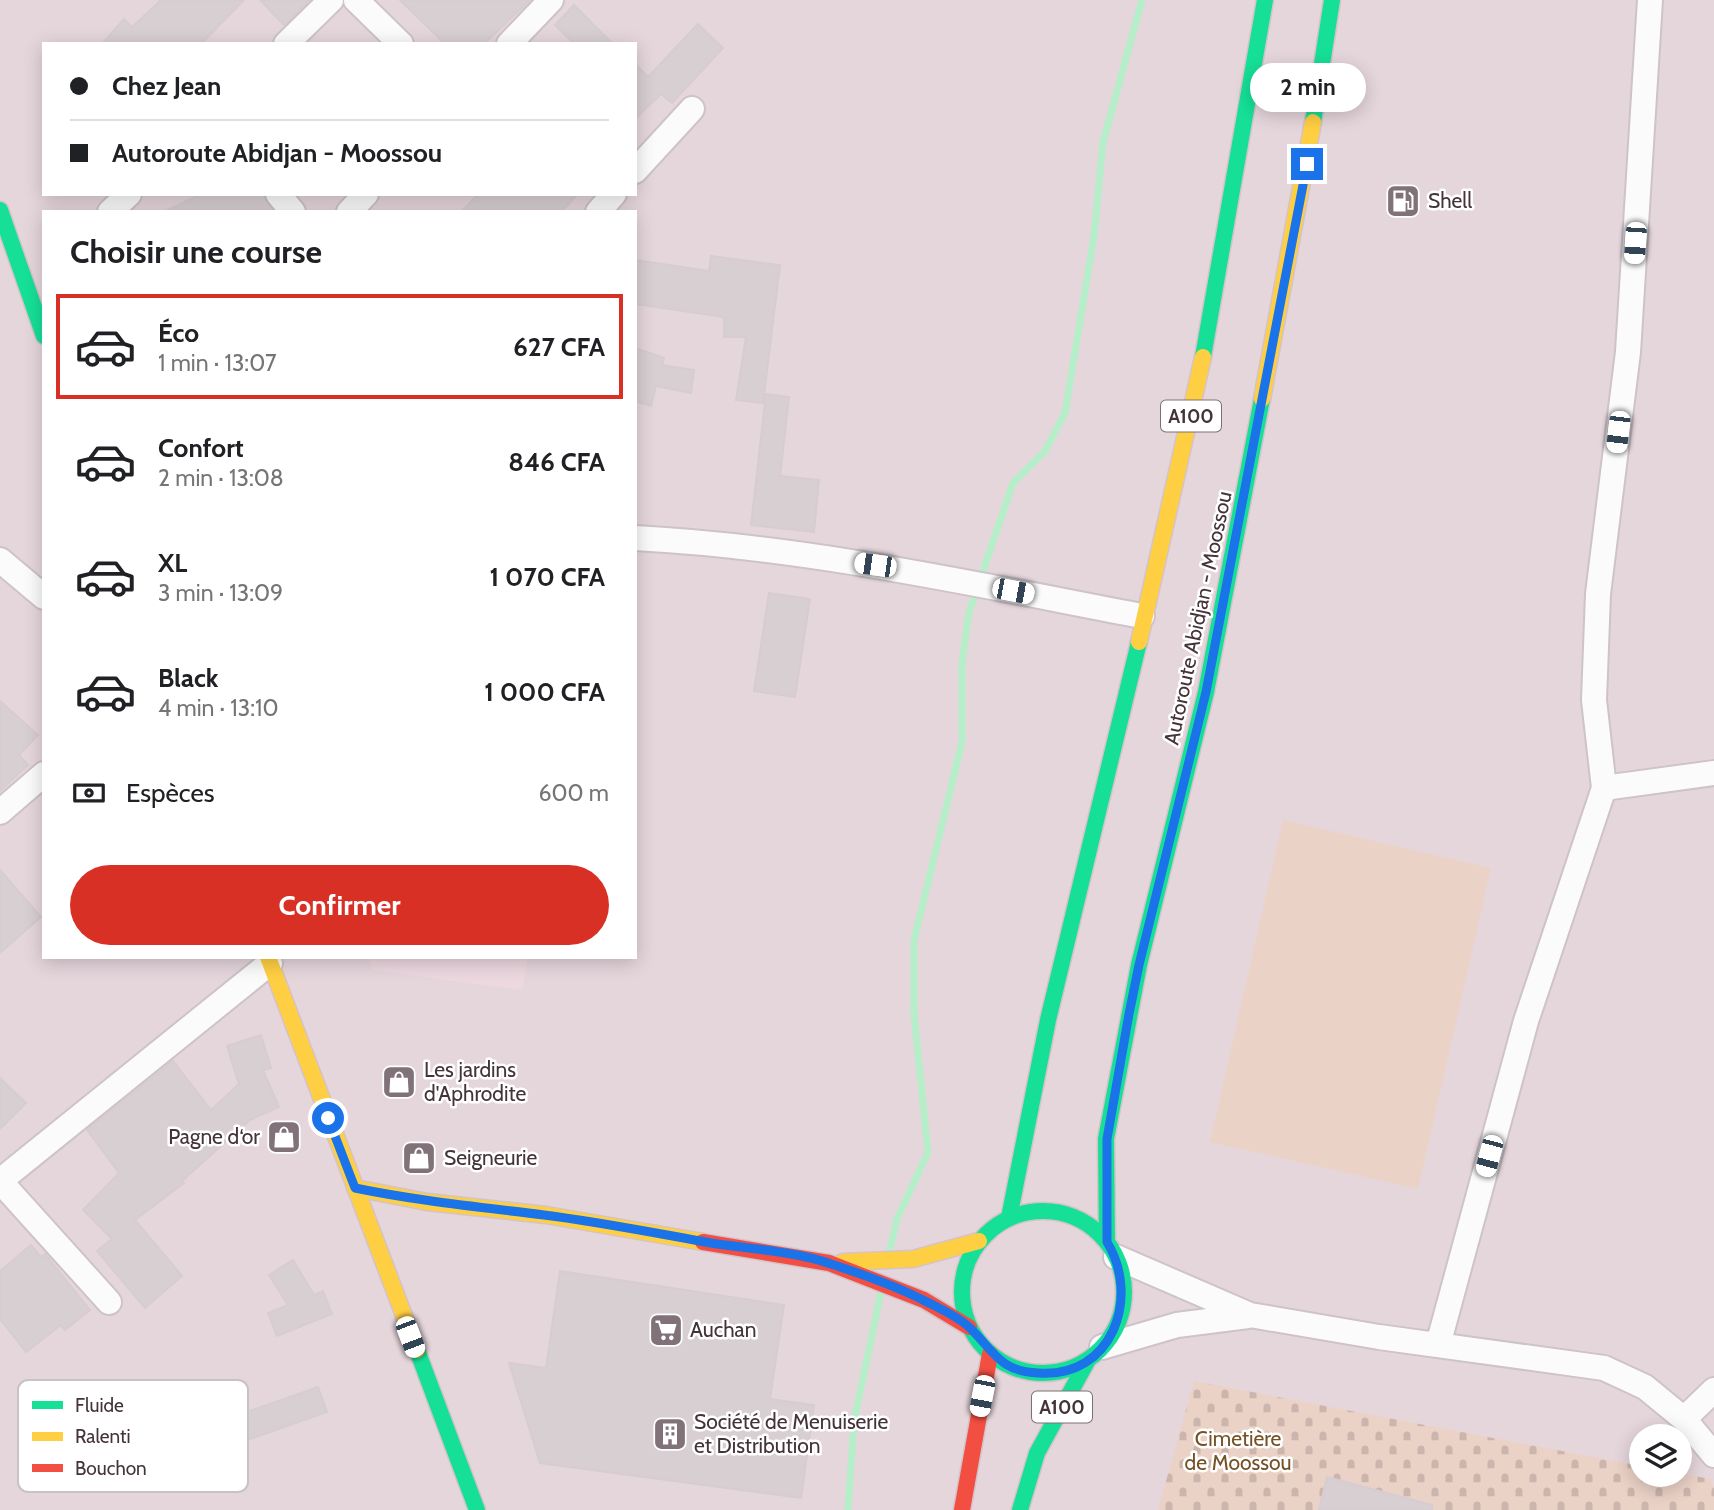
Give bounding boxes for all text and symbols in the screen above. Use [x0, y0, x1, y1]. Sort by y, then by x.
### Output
callout: 2 min [1249, 62, 1365, 111]
text: Chez Jean [112, 70, 221, 102]
text: 2 min [1280, 73, 1336, 101]
text: Autoroute Abidjan - Moossou [112, 137, 442, 169]
route end [1291, 148, 1323, 180]
fuel station icon: Shell [1384, 182, 1422, 220]
place label: Shell [1428, 188, 1472, 213]
car [1624, 221, 1647, 265]
text: Choisir une course [70, 232, 322, 271]
icon: car [74, 315, 137, 378]
text: Éco [158, 317, 199, 349]
text: 627 CFA [513, 331, 605, 363]
text: 1 min · 13:07 [158, 349, 277, 377]
road number: A100 [1161, 400, 1221, 432]
car [1606, 410, 1631, 454]
icon: car [74, 430, 137, 493]
text: Confort [158, 432, 244, 464]
text: 846 CFA [508, 446, 605, 478]
text: 2 min · 13:08 [158, 464, 284, 492]
street label: Autoroute Abidjan - Moossou [1158, 489, 1238, 747]
icon: car [74, 545, 137, 608]
text: XL [158, 547, 187, 579]
car [853, 552, 898, 578]
text: 1 070 CFA [490, 561, 605, 593]
car [991, 577, 1036, 605]
text: 3 min · 13:09 [158, 579, 283, 607]
icon: car [74, 660, 137, 723]
text: Black [158, 662, 218, 694]
text: 1 000 CFA [484, 676, 605, 708]
text: 4 min · 13:10 [158, 694, 278, 722]
icon: cash [70, 774, 108, 812]
text: Espèces [126, 777, 215, 809]
text: 600 m [538, 779, 609, 807]
button: Confirmer [70, 865, 609, 945]
place label: Les jardins d'Aphrodite [424, 1057, 526, 1106]
shop icon: Les jardins d'Aphrodite [380, 1063, 418, 1101]
route start [312, 1102, 344, 1134]
shop icon: Pagne d‘or [265, 1118, 303, 1156]
place label: Pagne d‘or [168, 1124, 260, 1149]
car [1474, 1133, 1505, 1179]
shop icon: Seigneurie [400, 1139, 438, 1177]
place label: Seigneurie [444, 1145, 538, 1170]
supermarket icon: Auchan [647, 1311, 685, 1349]
car [393, 1314, 428, 1360]
place label: Auchan [690, 1317, 756, 1342]
car [968, 1373, 997, 1419]
legend [18, 1380, 248, 1492]
road number: A100 [1032, 1392, 1092, 1422]
text: Fluide [75, 1394, 124, 1417]
place label: Société de Menuiserie et Distribution [694, 1409, 888, 1458]
building icon: Société de Menuiserie et Distribution [651, 1415, 689, 1453]
map controls [1629, 1424, 1692, 1487]
button: layers [1629, 1424, 1692, 1487]
text: Ralenti [75, 1425, 131, 1448]
park label: Cimetière de Moossou [1185, 1426, 1291, 1475]
text: Bouchon [75, 1457, 147, 1480]

